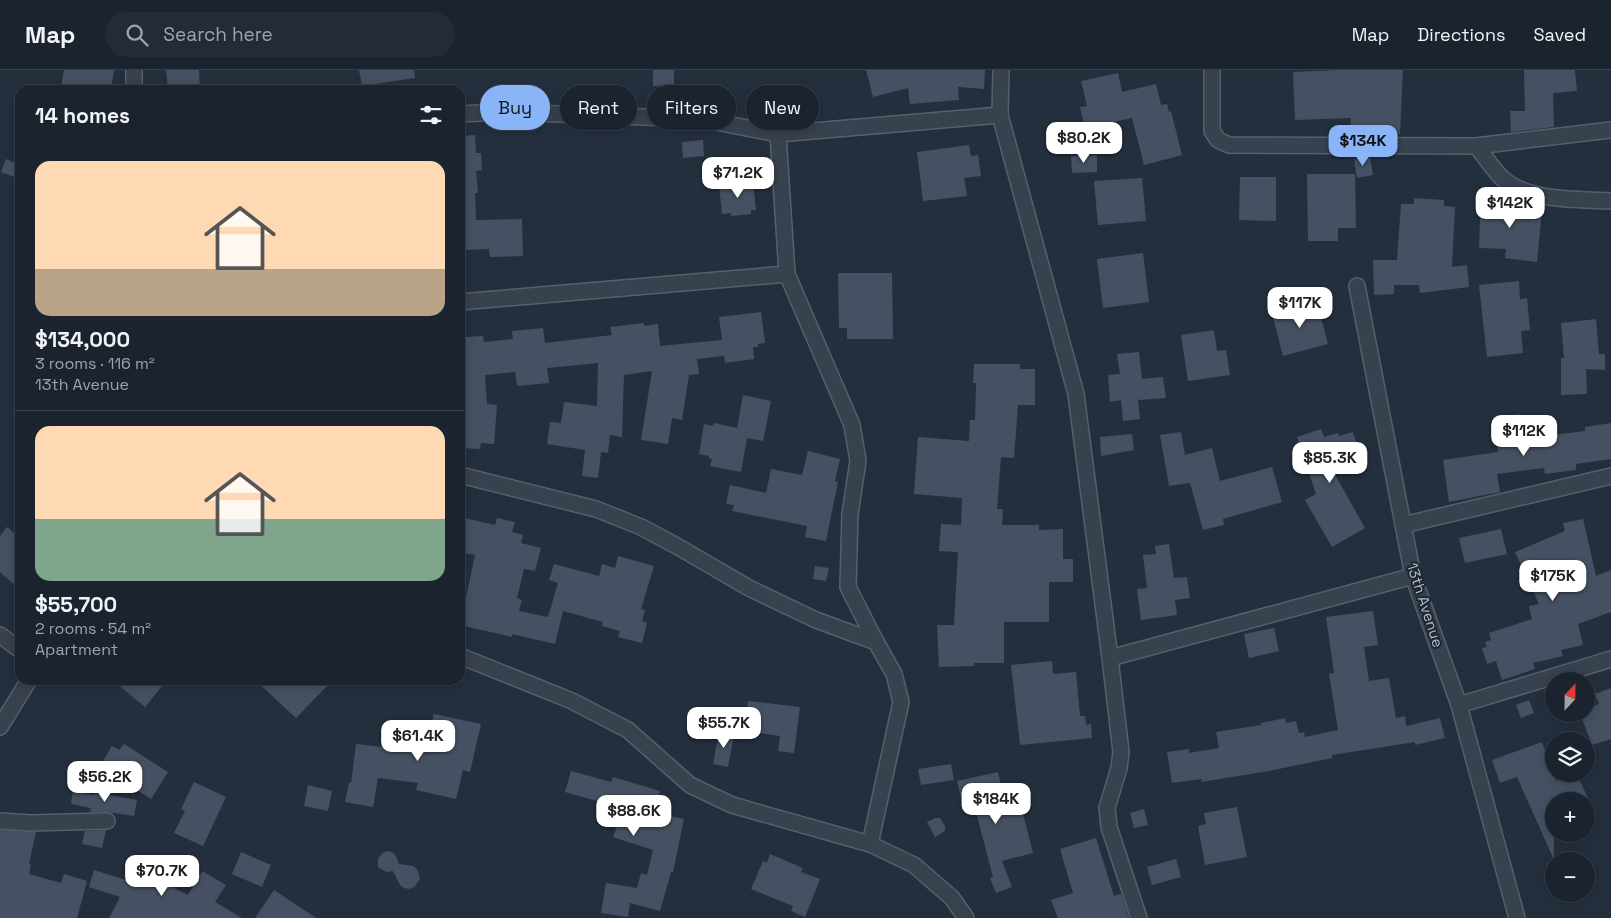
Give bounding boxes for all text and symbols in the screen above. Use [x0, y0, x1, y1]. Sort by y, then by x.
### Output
search box [105, 12, 455, 57]
text: Map [25, 19, 75, 50]
icon: search [123, 21, 151, 49]
text: Search here [163, 22, 273, 47]
text: Map [1352, 23, 1389, 46]
text: Directions [1417, 23, 1506, 46]
text: Saved [1534, 23, 1586, 46]
chip: Buy [480, 85, 550, 130]
chip: Rent [560, 85, 637, 130]
chip: Filters [647, 85, 736, 130]
chip: New [746, 85, 819, 130]
icon: filters [417, 101, 445, 129]
text: 14 homes [35, 102, 130, 129]
pin: $80.2K [1043, 122, 1125, 164]
pin: $134K [1328, 124, 1398, 167]
text: $80.2K [1057, 127, 1111, 148]
text: $134K [1340, 130, 1386, 151]
pin: $71.2K [697, 156, 779, 199]
text: $71.2K [713, 162, 763, 183]
pin: $142K [1475, 186, 1545, 229]
text: $142K [1487, 192, 1533, 213]
icon: home [195, 193, 285, 283]
pin: $117K [1265, 286, 1335, 329]
text: $117K [1278, 292, 1322, 313]
text: $134,000 [35, 326, 130, 353]
text: 3 rooms · 116 m² [35, 353, 155, 374]
text: 13th Avenue [35, 374, 129, 395]
pin: $112K [1489, 414, 1559, 457]
text: $112K [1502, 420, 1546, 441]
pin: $85.3K [1289, 442, 1371, 484]
text: $85.3K [1303, 447, 1357, 468]
icon: home [195, 459, 285, 549]
street label: 13th Avenue [1403, 560, 1448, 650]
pin: $175K [1518, 560, 1588, 602]
text: $175K [1530, 565, 1576, 586]
text: $55,700 [35, 591, 117, 618]
text: 2 rooms · 54 m² [35, 618, 151, 639]
text: Apartment [35, 639, 118, 660]
north arrow [1545, 672, 1595, 722]
map controls [1545, 672, 1595, 902]
pin: $55.7K [683, 706, 765, 749]
text: $55.7K [698, 712, 750, 733]
pin: $61.4K [377, 720, 459, 762]
text: $61.4K [392, 725, 444, 746]
button: layers [1545, 732, 1595, 782]
pin: $56.2K [64, 760, 146, 803]
text: $56.2K [78, 766, 132, 787]
pin: $184K [961, 782, 1031, 825]
text: $184K [973, 788, 1019, 809]
button: + [1545, 792, 1595, 842]
pin: $88.6K [593, 794, 675, 837]
text: $88.6K [607, 800, 661, 821]
button: − [1545, 852, 1595, 902]
pin: $70.7K [121, 854, 203, 897]
text: $70.7K [136, 860, 188, 881]

